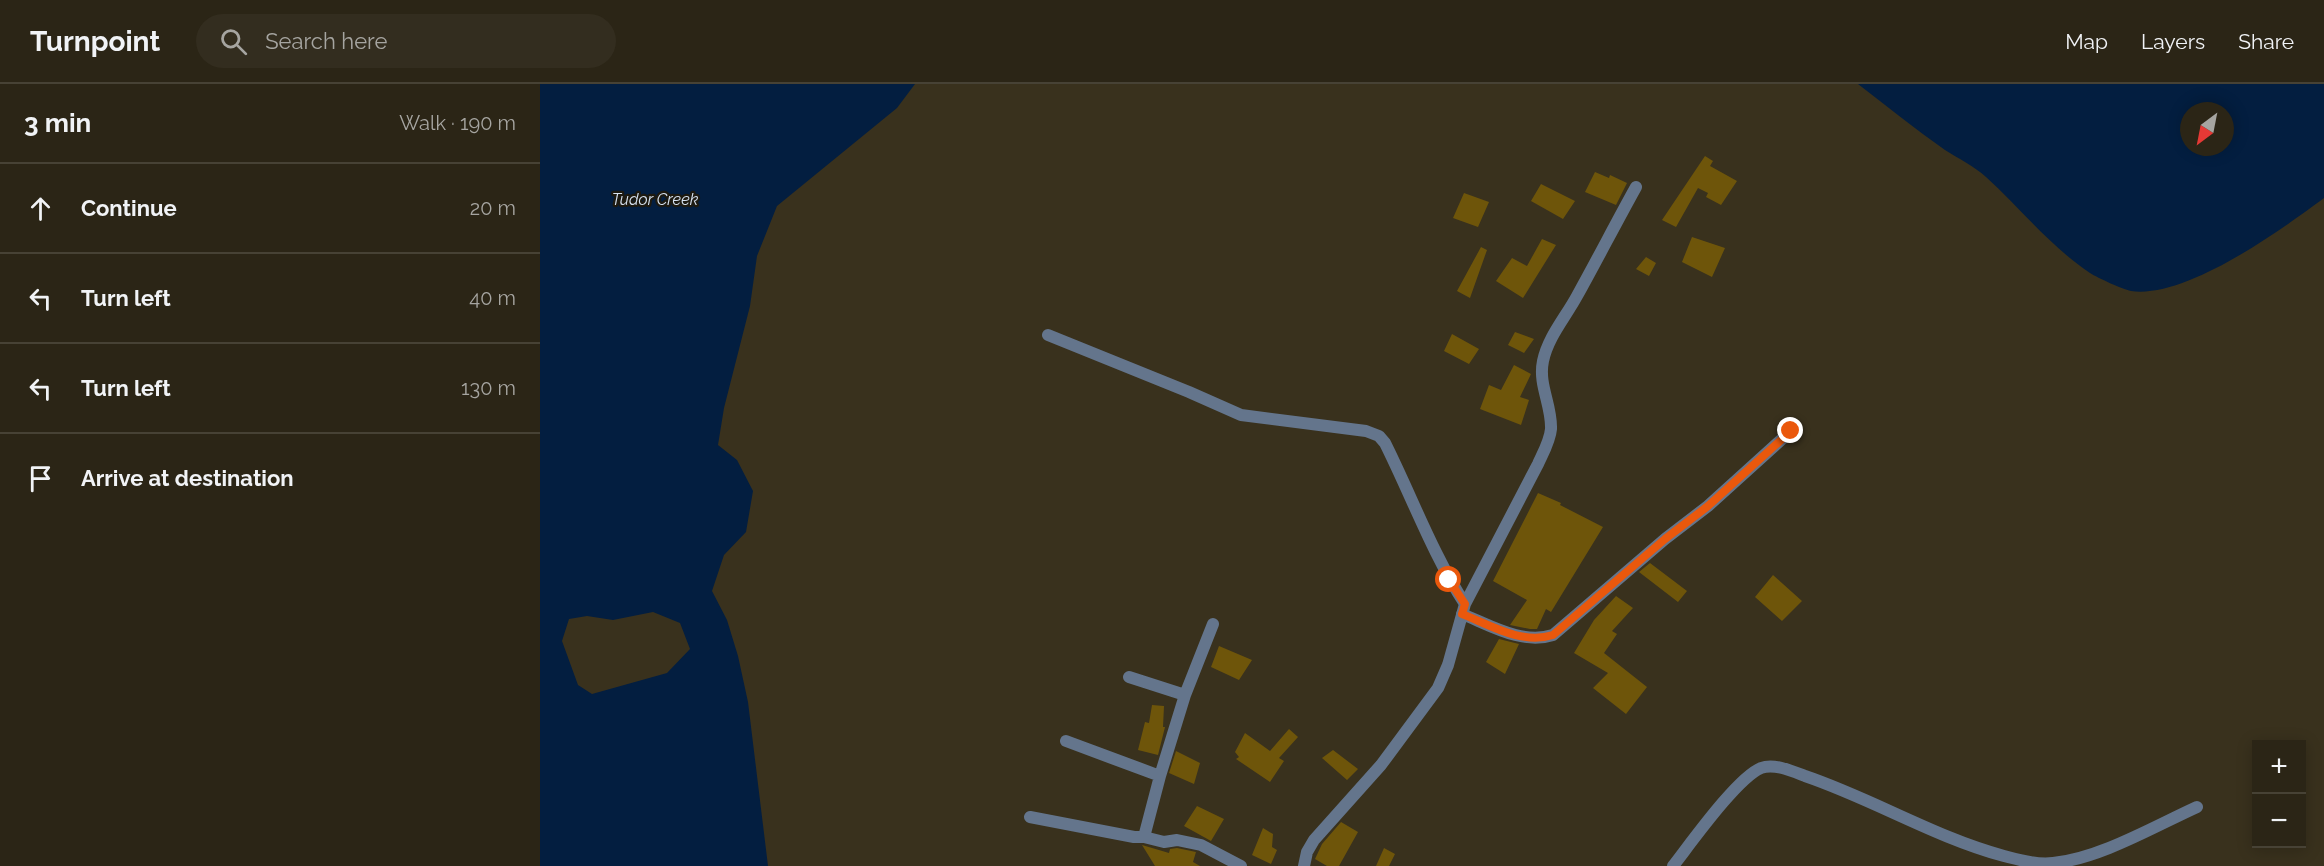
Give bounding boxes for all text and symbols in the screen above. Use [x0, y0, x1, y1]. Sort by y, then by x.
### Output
search box [196, 14, 616, 68]
text: Turnpoint [30, 25, 160, 58]
icon: search [217, 25, 250, 58]
text: Search here [265, 28, 387, 54]
text: Map [2065, 29, 2108, 54]
text: Layers [2141, 29, 2205, 54]
text: Share [2238, 29, 2294, 54]
north arrow [2180, 102, 2234, 156]
text: 3 min [24, 108, 91, 138]
text: Walk · 190 m [399, 111, 516, 135]
water label: Tudor Creek [612, 190, 699, 209]
icon: ahead [24, 192, 57, 225]
text: Continue [81, 195, 177, 221]
text: 20 m [470, 196, 516, 220]
icon: left [24, 282, 57, 315]
text: Turn left [81, 285, 171, 311]
text: 40 m [469, 286, 516, 310]
icon: left [24, 372, 57, 405]
text: Turn left [81, 375, 171, 401]
text: 130 m [461, 376, 516, 400]
route end [1777, 417, 1803, 443]
icon: arrive [24, 462, 57, 495]
text: Arrive at destination [81, 465, 294, 491]
route start [1435, 566, 1461, 592]
map controls [2252, 740, 2306, 848]
button: + [2252, 740, 2306, 794]
button: − [2252, 794, 2306, 848]

